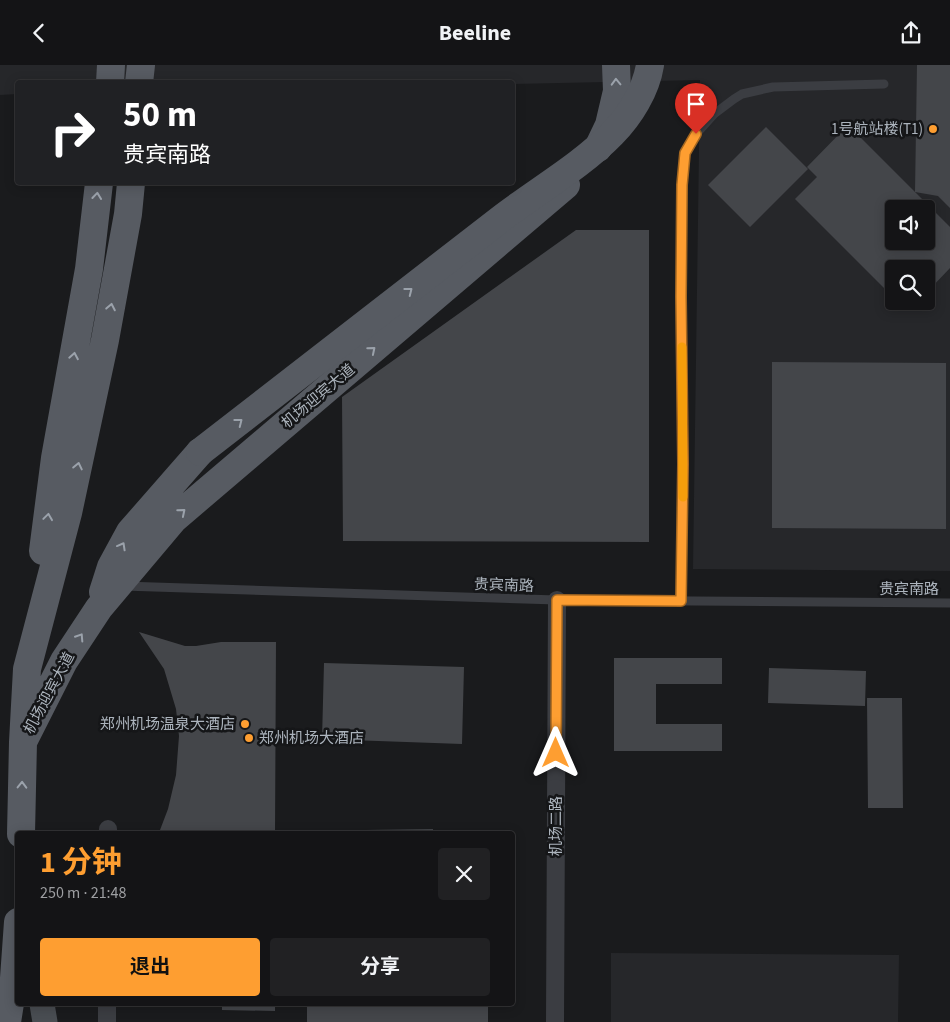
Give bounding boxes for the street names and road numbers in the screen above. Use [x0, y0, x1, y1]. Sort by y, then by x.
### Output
street label: 机场迎宾大道 [277, 359, 360, 433]
street label: 贵宾南路 [474, 574, 534, 597]
street label: 贵宾南路 [879, 579, 939, 600]
street label: 机场迎宾大道 [19, 649, 80, 738]
street label: 机场二路 [546, 796, 567, 856]

